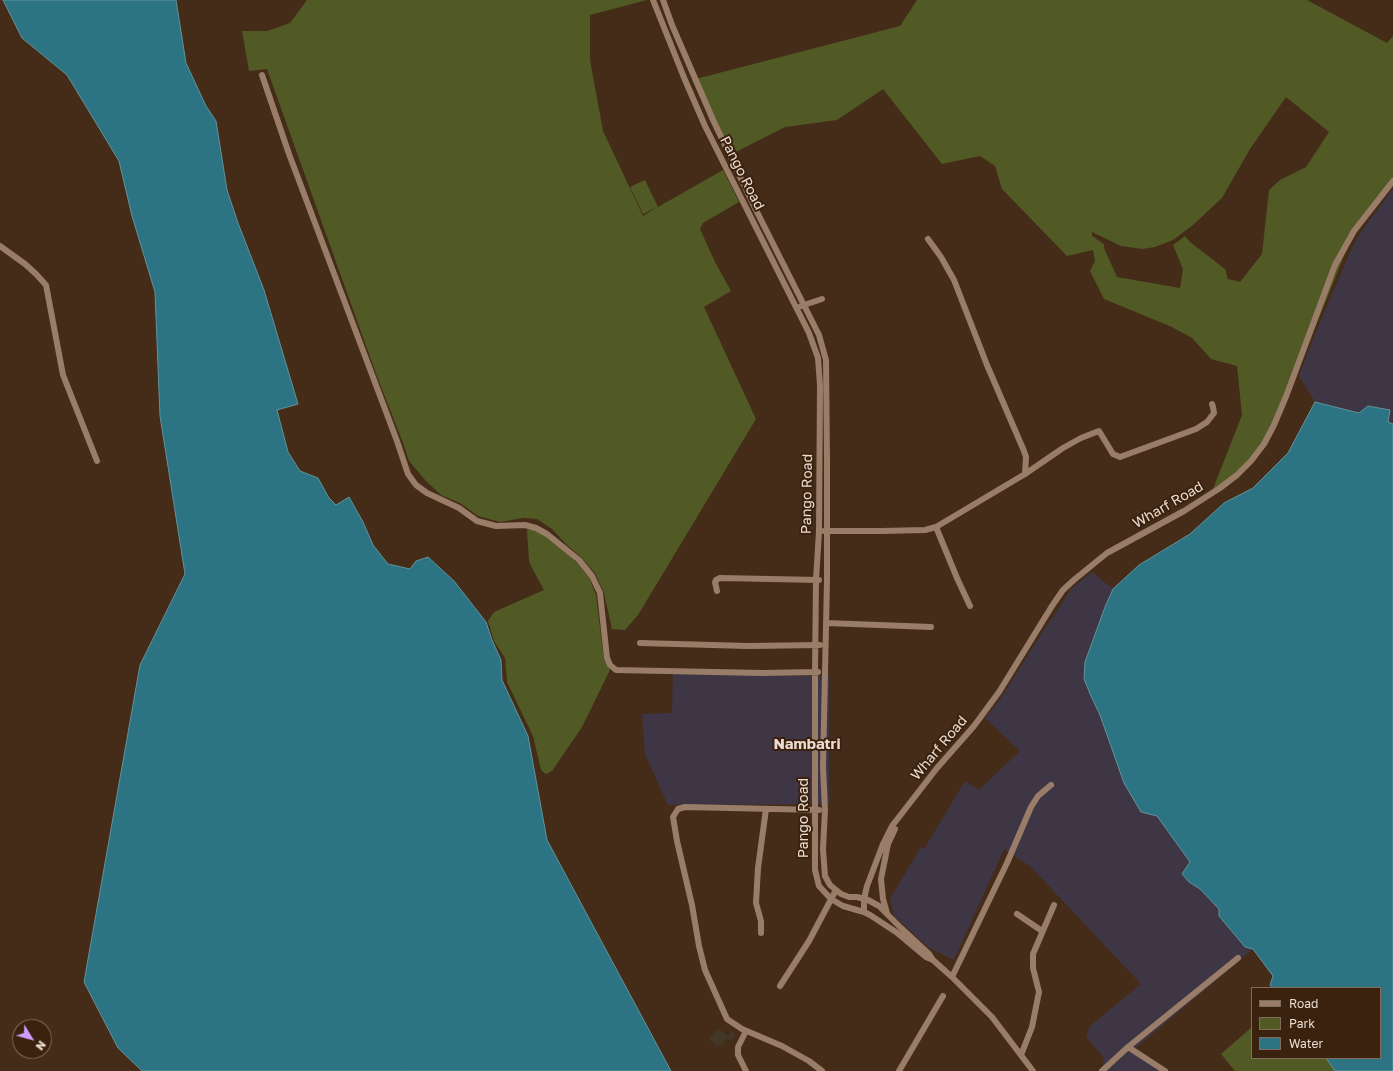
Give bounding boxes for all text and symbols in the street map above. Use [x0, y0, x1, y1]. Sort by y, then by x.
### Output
street label: Pango Road [716, 133, 768, 213]
street label: Pango Road [798, 454, 816, 534]
street label: Wharf Road [1130, 478, 1206, 532]
street label: Wharf Road [907, 712, 971, 784]
district label: Nambatri [773, 735, 841, 753]
street label: Pango Road [796, 778, 812, 858]
legend [1251, 987, 1381, 1059]
text: Road [1289, 996, 1318, 1011]
text: Park [1289, 1016, 1315, 1031]
north arrow [12, 1019, 52, 1059]
text: Water [1289, 1036, 1323, 1051]
text: N [33, 1039, 49, 1053]

